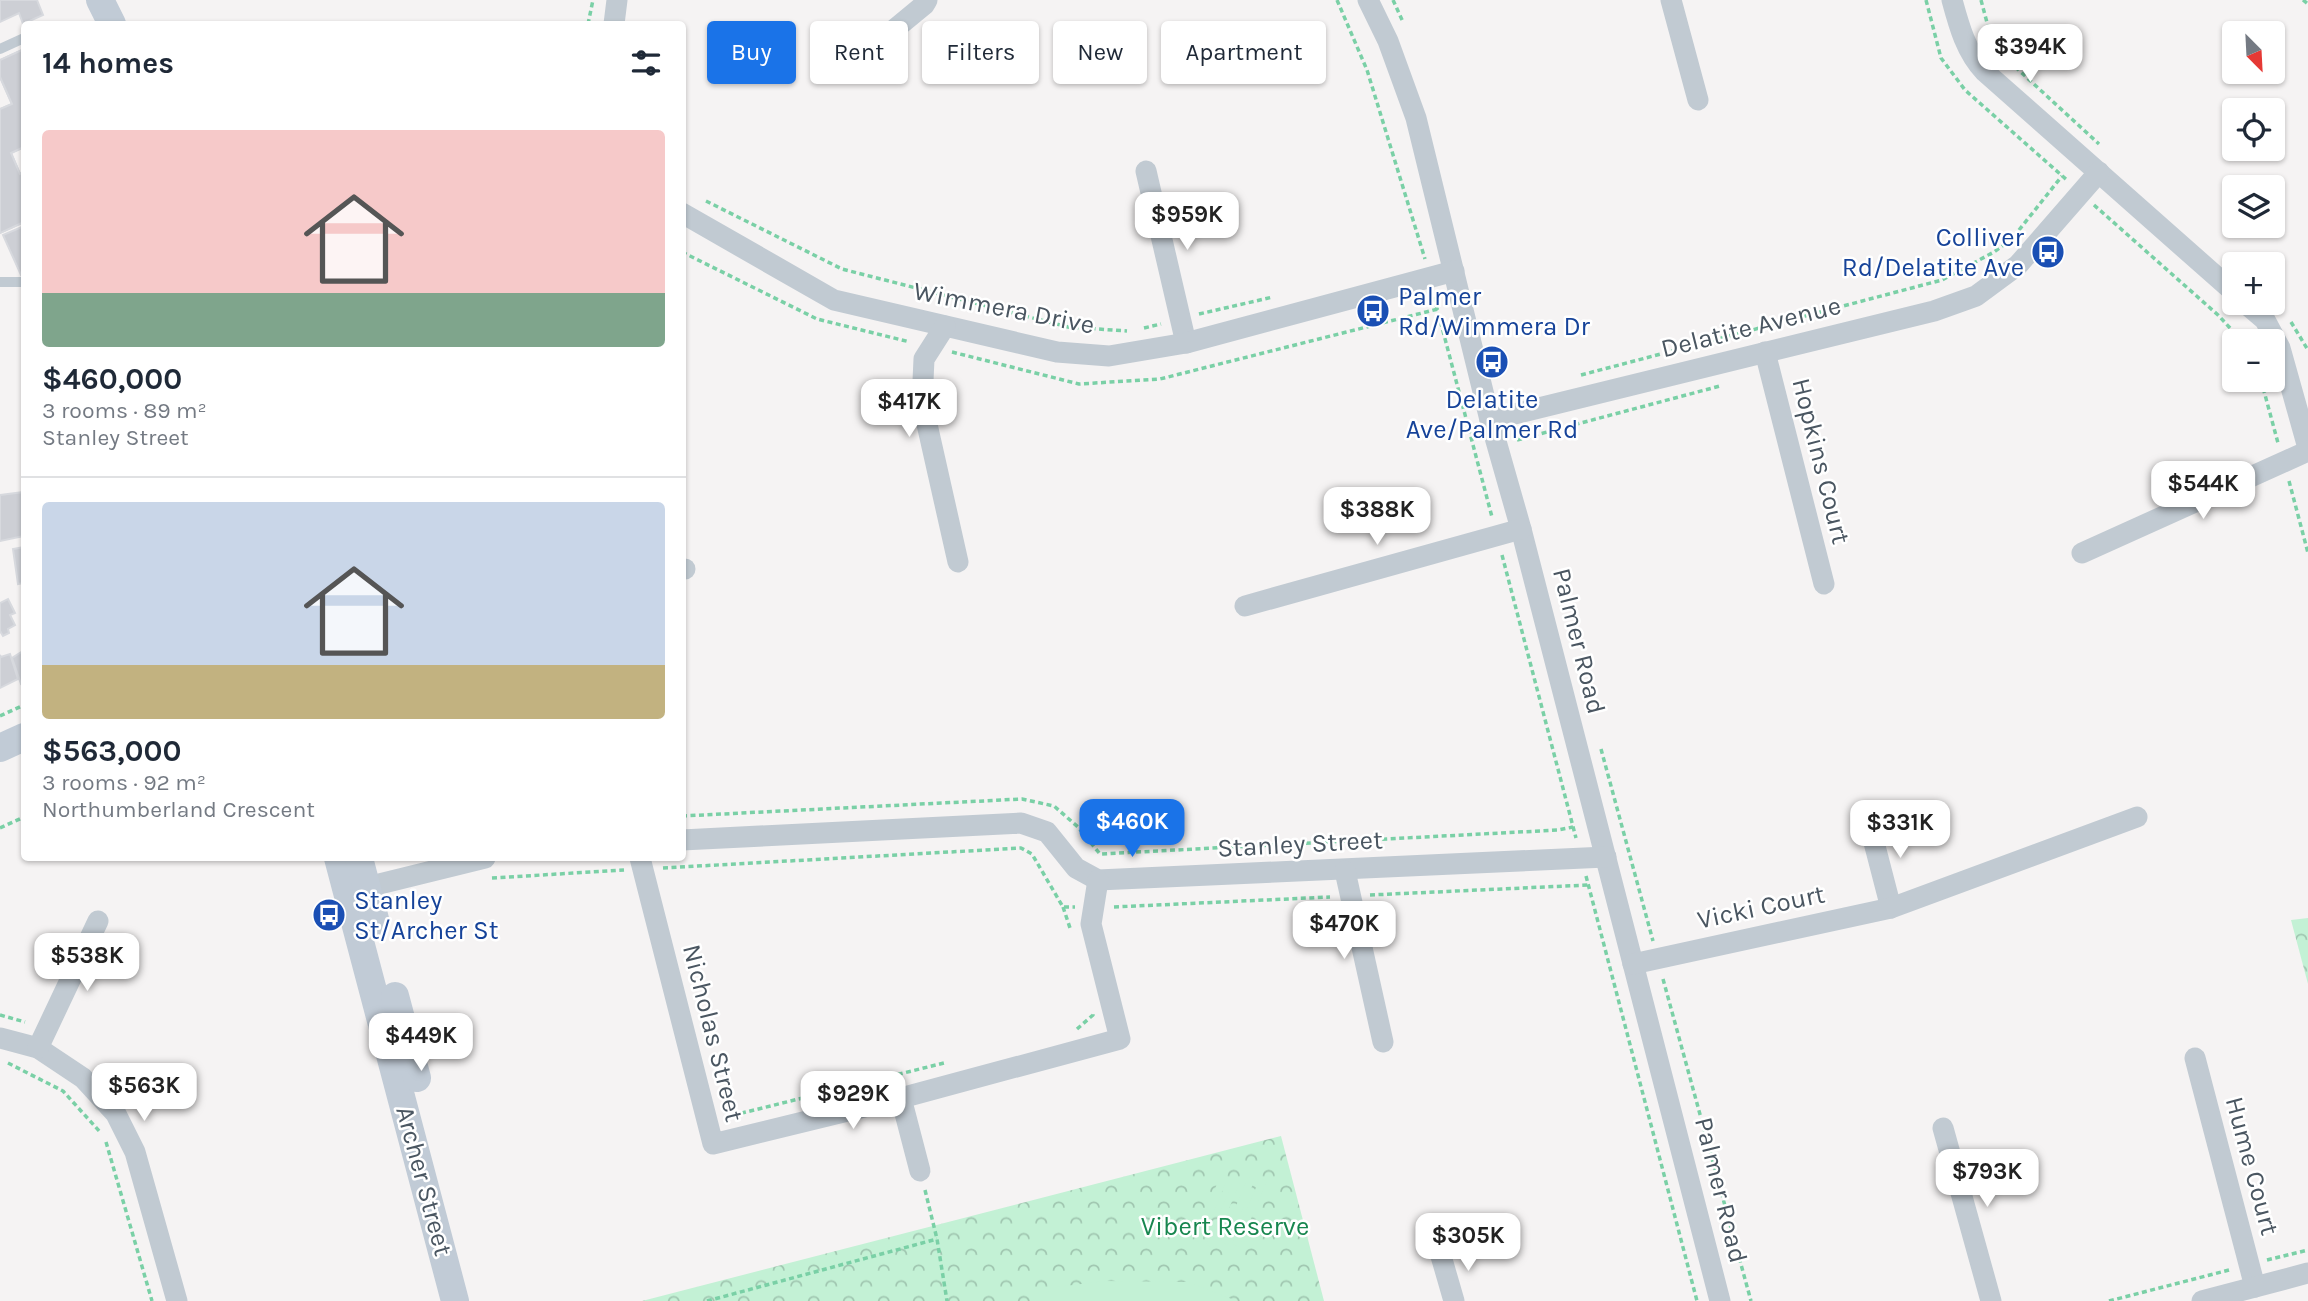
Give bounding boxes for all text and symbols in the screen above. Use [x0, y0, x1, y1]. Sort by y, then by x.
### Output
chip: Buy [707, 21, 796, 84]
chip: Rent [810, 21, 908, 84]
chip: Filters [922, 21, 1039, 84]
chip: New [1053, 21, 1147, 84]
chip: Apartment [1161, 21, 1326, 84]
north arrow [2222, 21, 2286, 84]
map controls [2222, 21, 2285, 392]
pin: $394K [1981, 24, 2079, 84]
text: $394K [1994, 33, 2066, 60]
icon: filters [627, 44, 665, 82]
text: 14 homes [42, 45, 174, 81]
button: locate [2222, 98, 2285, 161]
button: layers [2222, 175, 2285, 238]
icon: home [291, 176, 417, 302]
pin: $959K [1138, 192, 1236, 252]
text: $959K [1151, 201, 1223, 228]
place label: Colliver Rd/Delatite Ave [1842, 222, 2025, 283]
bus stop icon: Colliver Rd/Delatite Ave [2029, 233, 2067, 271]
button: + [2222, 252, 2285, 315]
street label: Wimmera Drive [911, 275, 1097, 341]
place label: Palmer Rd/Wimmera Dr [1398, 281, 1591, 342]
street label: Delatite Avenue [1658, 290, 1844, 364]
bus stop icon: Palmer Rd/Wimmera Dr [1354, 292, 1392, 330]
button: − [2222, 329, 2285, 392]
bus stop icon: Delatite Ave/Palmer Rd [1473, 343, 1511, 381]
text: $460,000 [42, 361, 182, 397]
street label: Hopkins Court [1785, 375, 1857, 547]
pin: $417K [860, 380, 958, 439]
place label: Delatite Ave/Palmer Rd [1406, 384, 1578, 445]
text: $417K [877, 388, 941, 415]
text: 3 rooms · 89 m² [42, 397, 207, 424]
text: Stanley Street [42, 424, 189, 451]
pin: $544K [2154, 462, 2252, 521]
text: $544K [2167, 470, 2239, 497]
pin: $388K [1328, 488, 1426, 547]
text: $388K [1340, 496, 1414, 523]
icon: home [291, 548, 417, 674]
street label: Palmer Road [1546, 565, 1612, 717]
text: $563,000 [42, 733, 182, 769]
text: 3 rooms · 92 m² [42, 769, 206, 796]
text: Northumberland Crescent [42, 796, 315, 823]
pin: $460K [1083, 800, 1181, 859]
pin: $331K [1851, 800, 1949, 860]
text: $460K [1095, 808, 1169, 835]
text: $331K [1866, 809, 1934, 836]
street label: Stanley Street [1216, 824, 1384, 864]
street label: Vicki Court [1694, 878, 1828, 936]
place label: Stanley St/Archer St [354, 885, 499, 946]
bus stop icon: Stanley St/Archer St [310, 896, 348, 934]
pin: $470K [1295, 902, 1393, 961]
text: $470K [1309, 910, 1379, 937]
pin: $538K [38, 934, 136, 993]
street label: Nicholas Street [676, 941, 750, 1125]
text: $538K [50, 942, 124, 969]
pin: $449K [372, 1014, 470, 1073]
text: $449K [385, 1022, 457, 1049]
pin: $563K [95, 1064, 193, 1123]
text: $563K [108, 1072, 180, 1099]
pin: $929K [804, 1072, 902, 1131]
text: $929K [817, 1080, 889, 1107]
street label: Hume Court [2219, 1093, 2285, 1239]
street label: Archer Street [389, 1103, 459, 1259]
street label: Palmer Road [1688, 1114, 1754, 1266]
pin: $793K [1938, 1150, 2036, 1209]
text: $793K [1952, 1158, 2022, 1185]
park label: Vibert Reserve [1141, 1211, 1309, 1242]
pin: $305K [1419, 1214, 1517, 1273]
text: $305K [1431, 1222, 1505, 1249]

